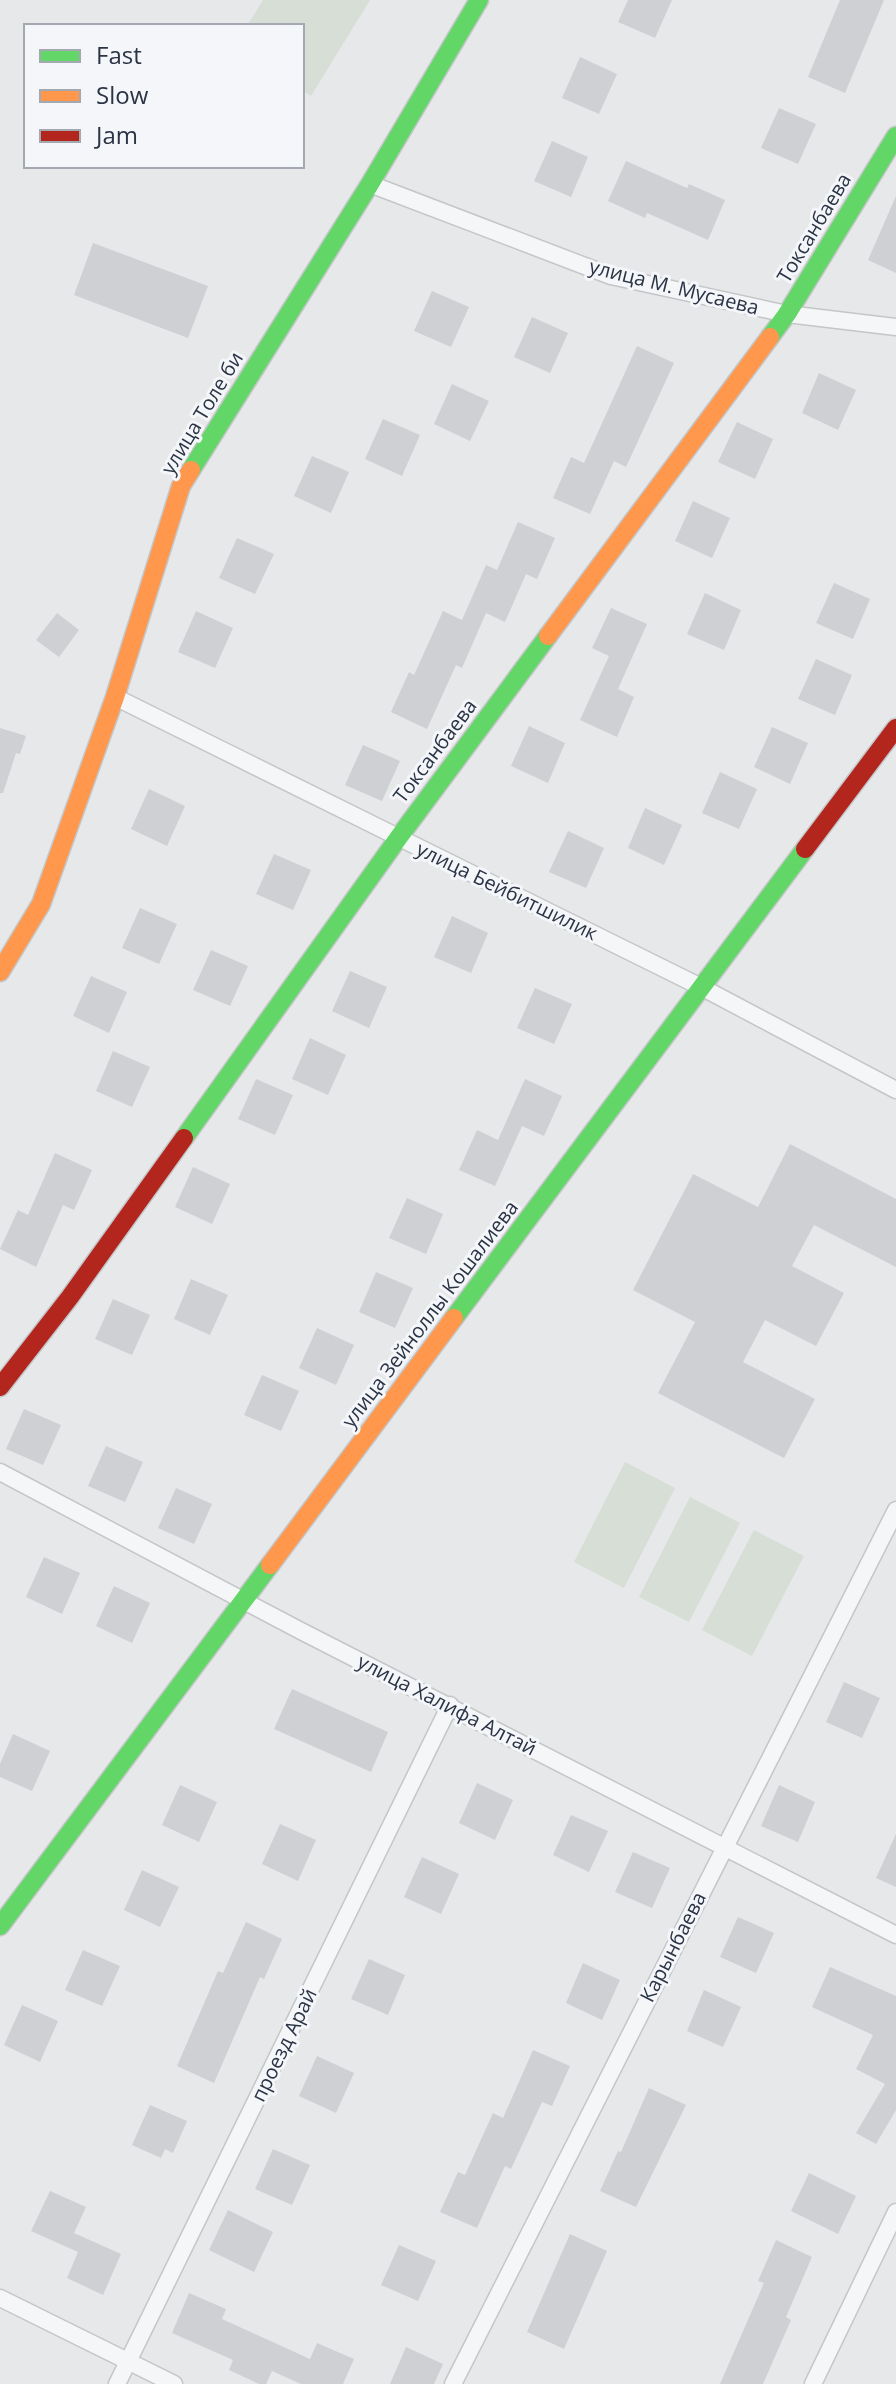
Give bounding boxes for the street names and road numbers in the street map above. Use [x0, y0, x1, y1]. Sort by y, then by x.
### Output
street label: Токсанбаева [770, 168, 857, 288]
street label: улица М. Мусаева [586, 252, 762, 321]
street label: улица Толе би [154, 346, 249, 479]
street label: Токсанбаева [387, 693, 483, 808]
street label: улица Бейбитшилик [412, 835, 603, 946]
street label: улица Зейноллы Кошалиева [335, 1195, 524, 1433]
street label: улица Халифа Алтай [353, 1648, 541, 1761]
street label: Карынбаева [633, 1887, 712, 2007]
street label: проезд Арай [244, 1984, 323, 2106]

